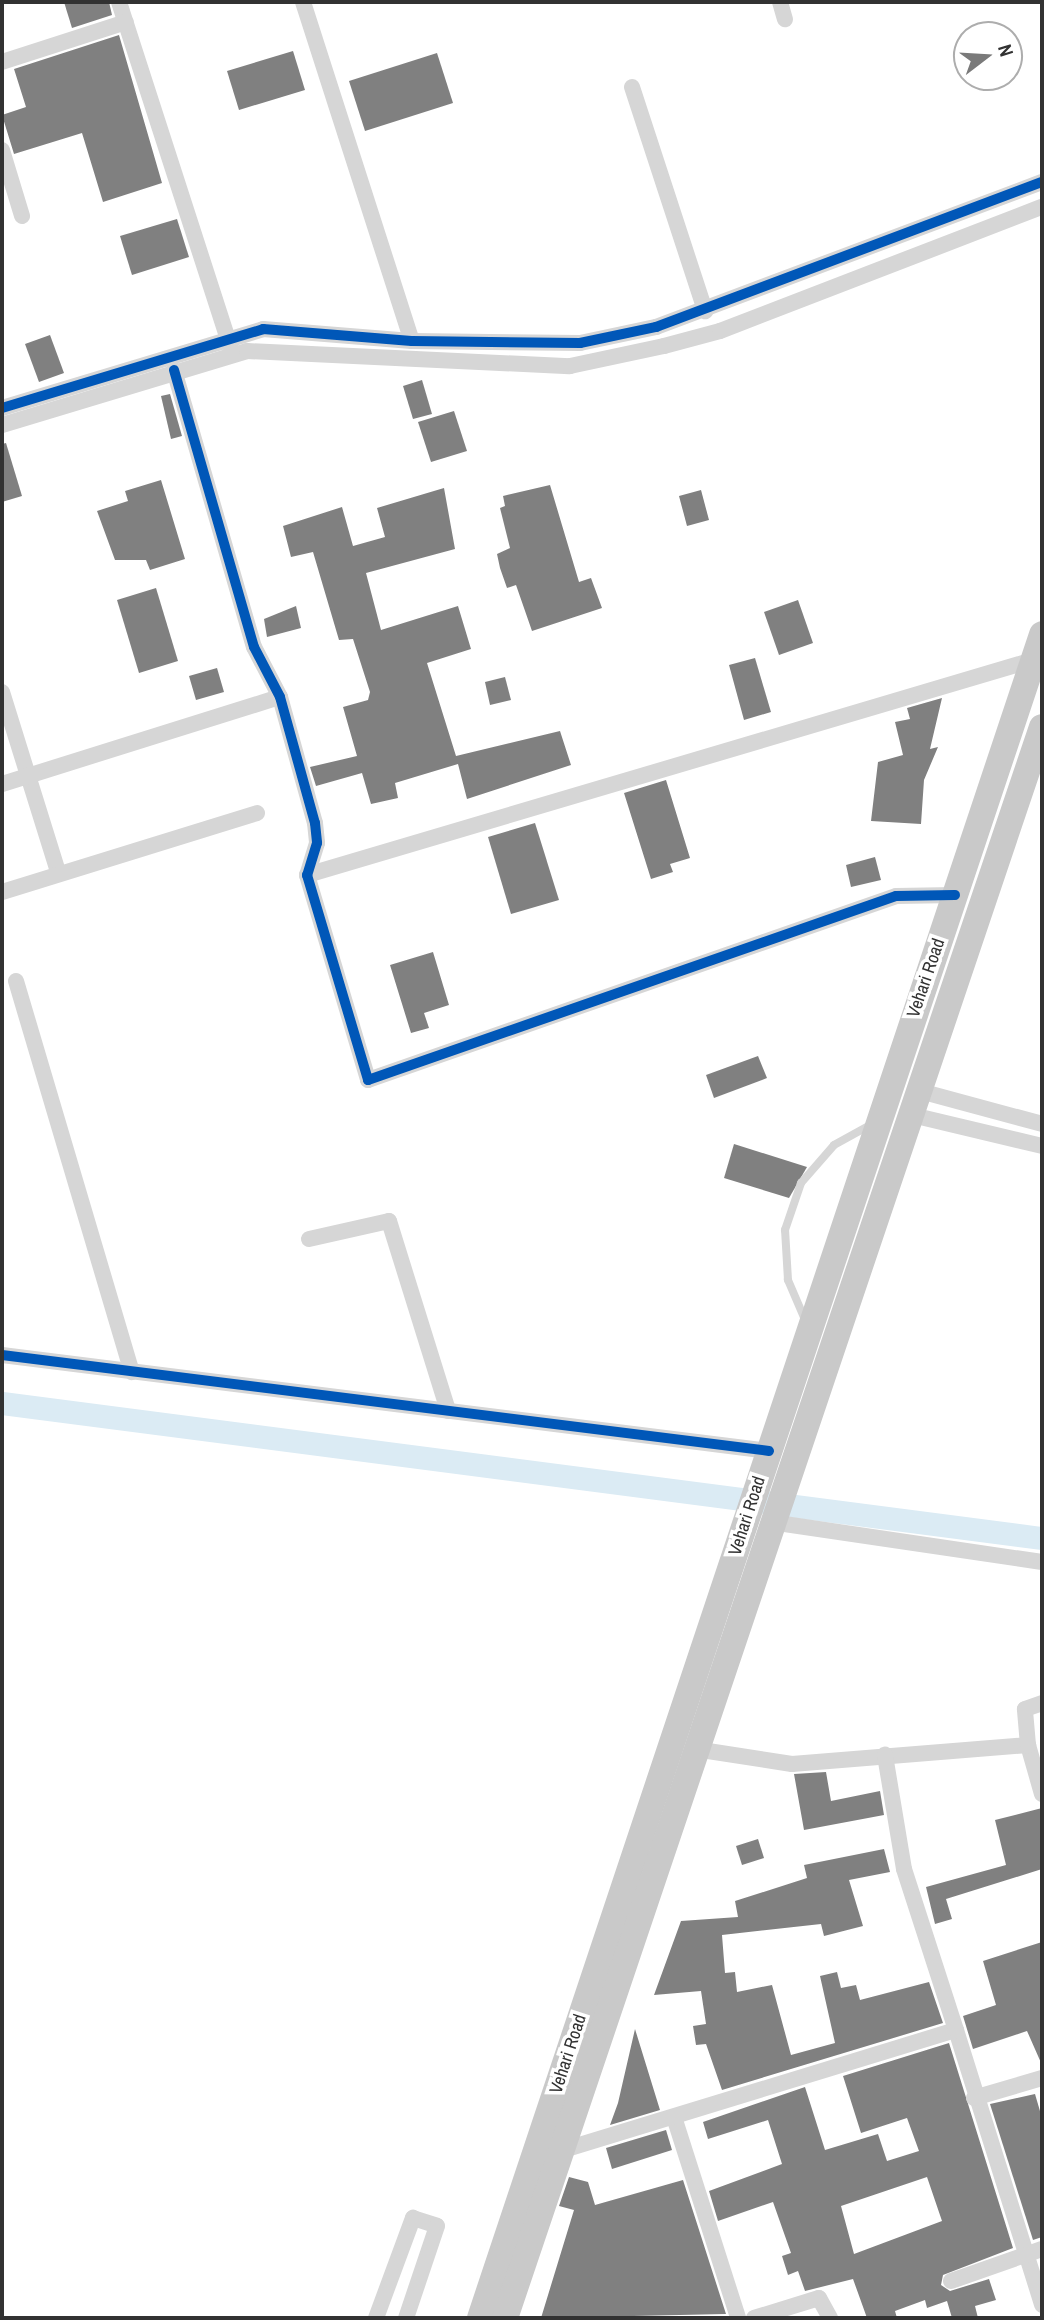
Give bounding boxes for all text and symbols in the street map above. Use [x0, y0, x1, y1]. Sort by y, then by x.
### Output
north arrow [953, 21, 1023, 91]
text: N [992, 41, 1020, 60]
street label: Vehari Road [902, 936, 950, 1020]
street label: Vehari Road [724, 1474, 770, 1558]
street label: Vehari Road [545, 2012, 591, 2096]

